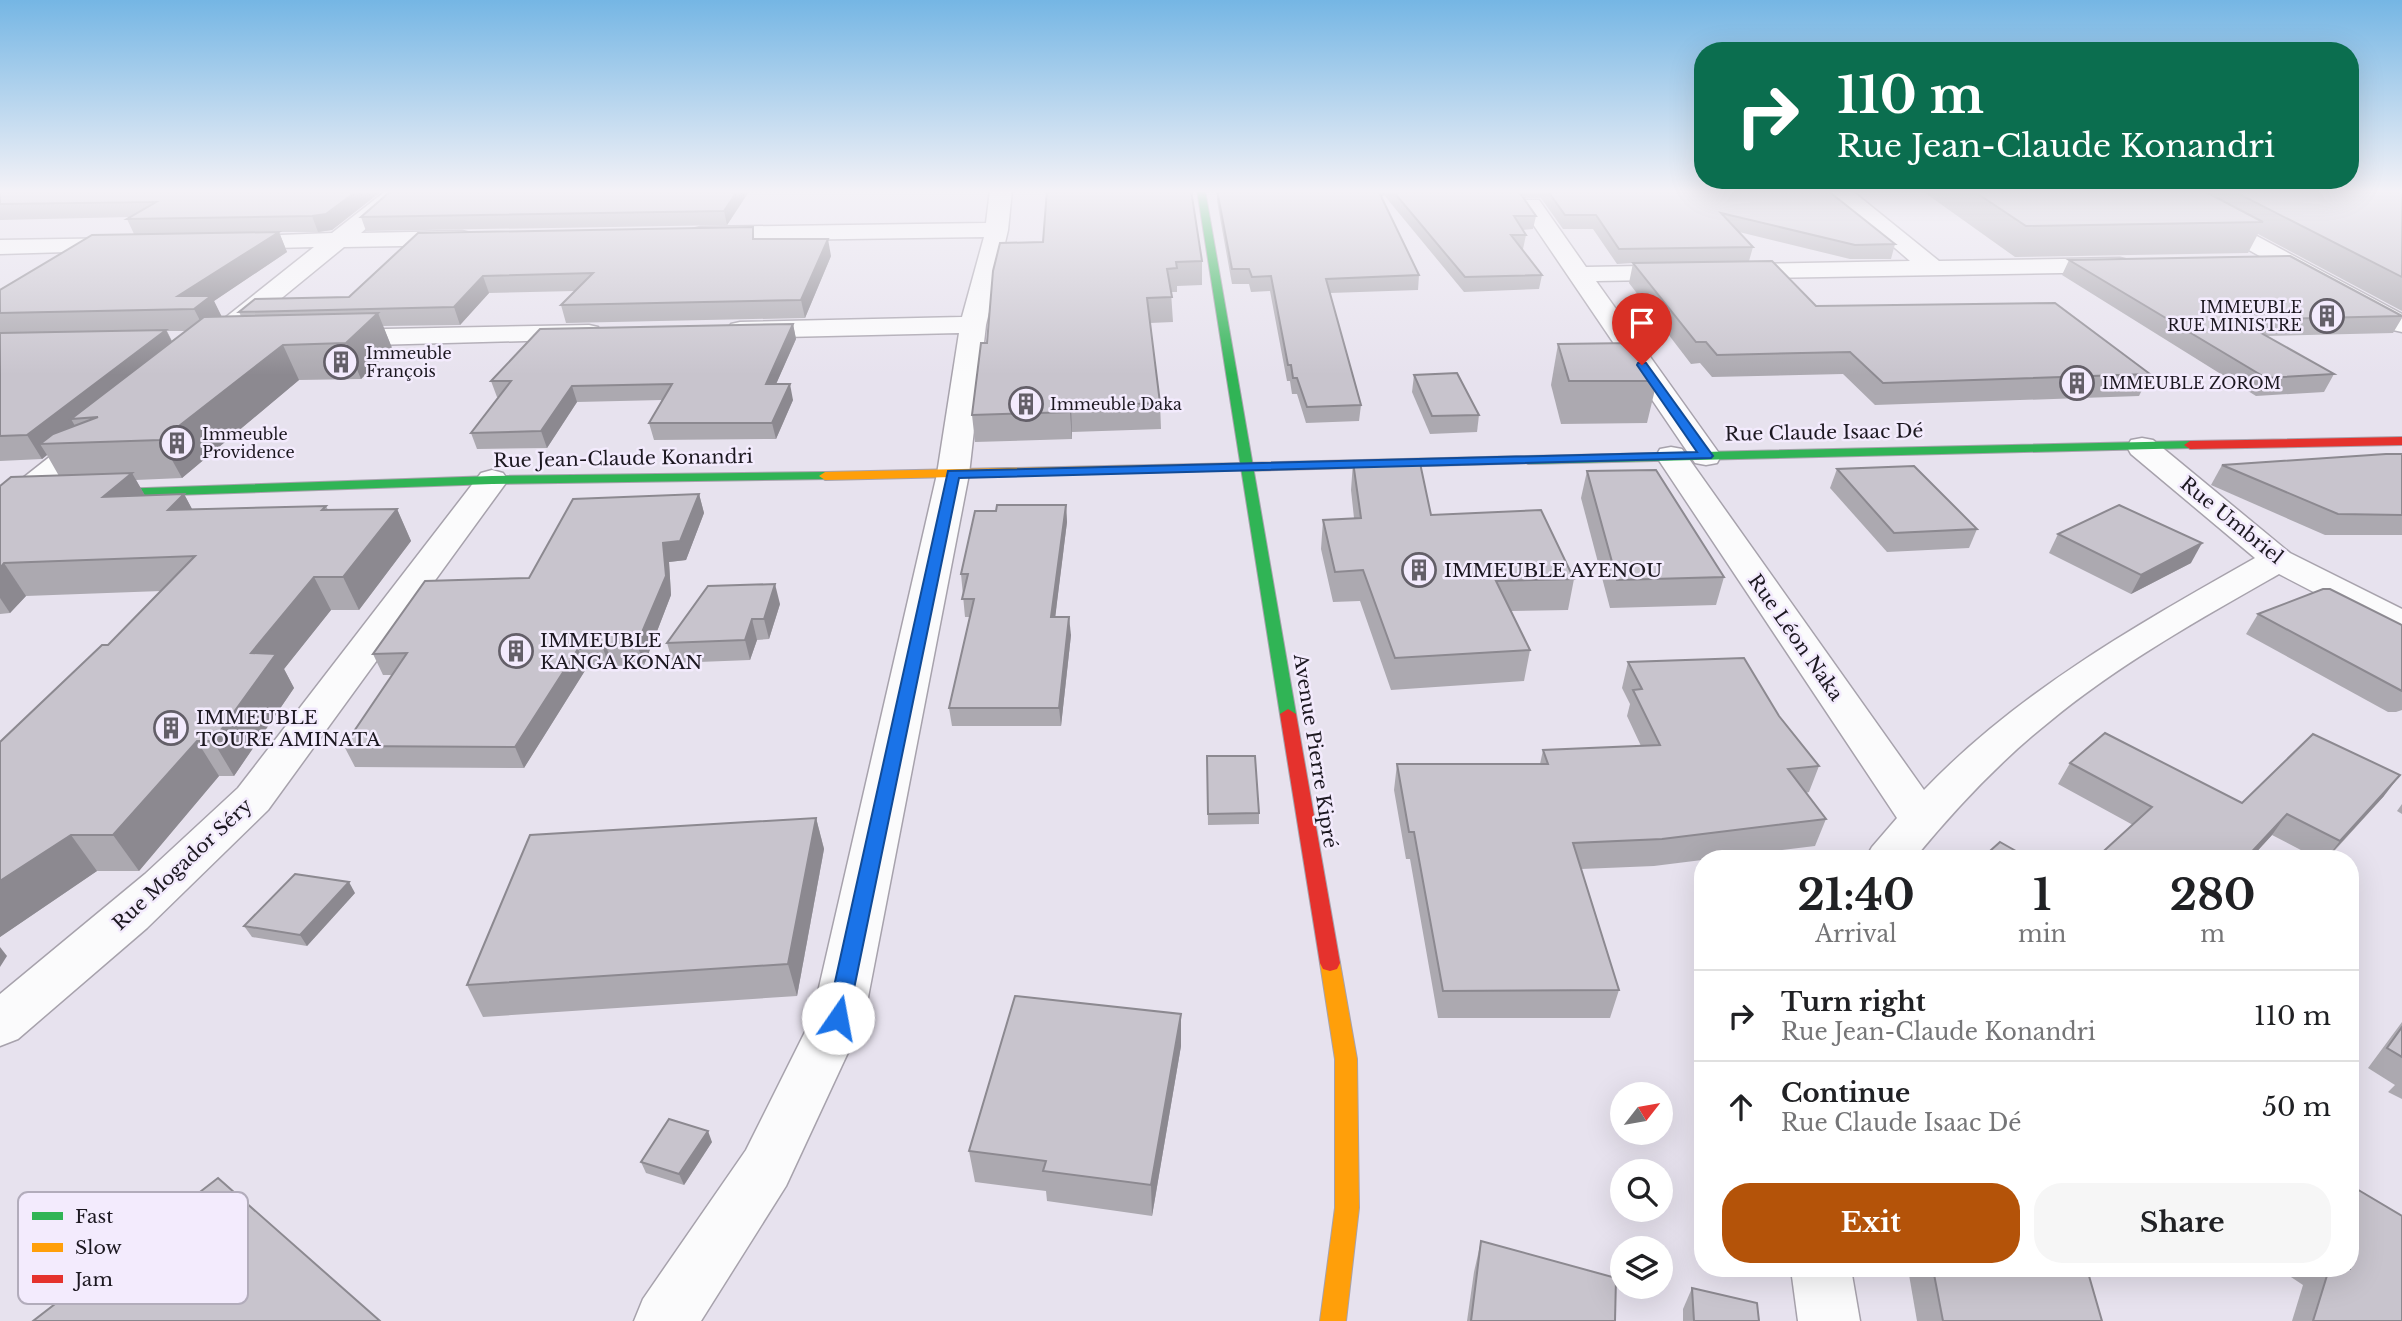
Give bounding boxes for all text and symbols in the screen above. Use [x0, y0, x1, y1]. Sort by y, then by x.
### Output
text: 110 m [1837, 65, 1984, 126]
icon: right [1722, 70, 1813, 161]
text: Rue Jean-Claude Konandri [1837, 126, 2275, 166]
pin [1612, 293, 1672, 365]
place label: IMMEUBLE RUE MINISTRE [2167, 297, 2302, 335]
building icon: IMMEUBLE RUE MINISTRE [2308, 297, 2346, 335]
icon: arrive [1623, 304, 1661, 342]
building icon: Immeuble François [322, 343, 360, 381]
place label: Immeuble François [366, 343, 452, 381]
building icon: IMMEUBLE ZOROM [2058, 364, 2096, 402]
place label: IMMEUBLE ZOROM [2102, 373, 2281, 393]
building icon: Immeuble Daka [1007, 385, 1045, 423]
place label: Immeuble Daka [1050, 394, 1182, 414]
street label: Rue Claude Isaac Dé [1724, 419, 1924, 446]
building icon: Immeuble Providence [158, 424, 196, 462]
place label: Immeuble Providence [202, 424, 295, 462]
street label: Rue Jean-Claude Konandri [493, 445, 754, 472]
street label: Rue Umbriel [2176, 472, 2288, 569]
building icon: IMMEUBLE AYENOU [1400, 551, 1438, 589]
place label: IMMEUBLE AYENOU [1444, 559, 1662, 582]
street label: Rue Léon Naka [1743, 570, 1848, 705]
place label: IMMEUBLE KANGA KONAN [540, 629, 702, 674]
building icon: IMMEUBLE KANGA KONAN [497, 632, 535, 670]
street label: Avenue Pierre Kipré [1289, 651, 1342, 850]
place label: IMMEUBLE TOURE AMINATA [196, 706, 381, 751]
building icon: IMMEUBLE TOURE AMINATA [152, 709, 190, 747]
street label: Rue Mogador Séry [108, 794, 257, 935]
text: 21:40 [1797, 869, 1915, 921]
text: 1 [2033, 869, 2051, 921]
text: 280 [2170, 869, 2256, 921]
text: Arrival [1815, 920, 1897, 948]
text: min [2018, 920, 2066, 948]
text: m [2200, 920, 2225, 948]
position arrow [801, 981, 875, 1055]
text: Turn right [1781, 986, 1926, 1018]
icon: right [1722, 997, 1760, 1035]
text: 110 m [2254, 1000, 2331, 1032]
text: Rue Jean-Claude Konandri [1781, 1018, 2096, 1046]
text: Continue [1781, 1077, 1910, 1109]
north arrow [1610, 1082, 1673, 1144]
map controls [1610, 1082, 1673, 1299]
icon: ahead [1722, 1088, 1760, 1126]
text: 50 m [2262, 1091, 2331, 1123]
text: Rue Claude Isaac Dé [1781, 1109, 2022, 1137]
button: search [1610, 1159, 1673, 1222]
button: Exit [1722, 1183, 2020, 1263]
button: Share [2034, 1183, 2331, 1263]
legend [18, 1192, 248, 1304]
text: Fast [75, 1205, 114, 1228]
text: Slow [75, 1236, 122, 1259]
button: layers [1610, 1236, 1673, 1299]
text: Jam [72, 1268, 113, 1291]

